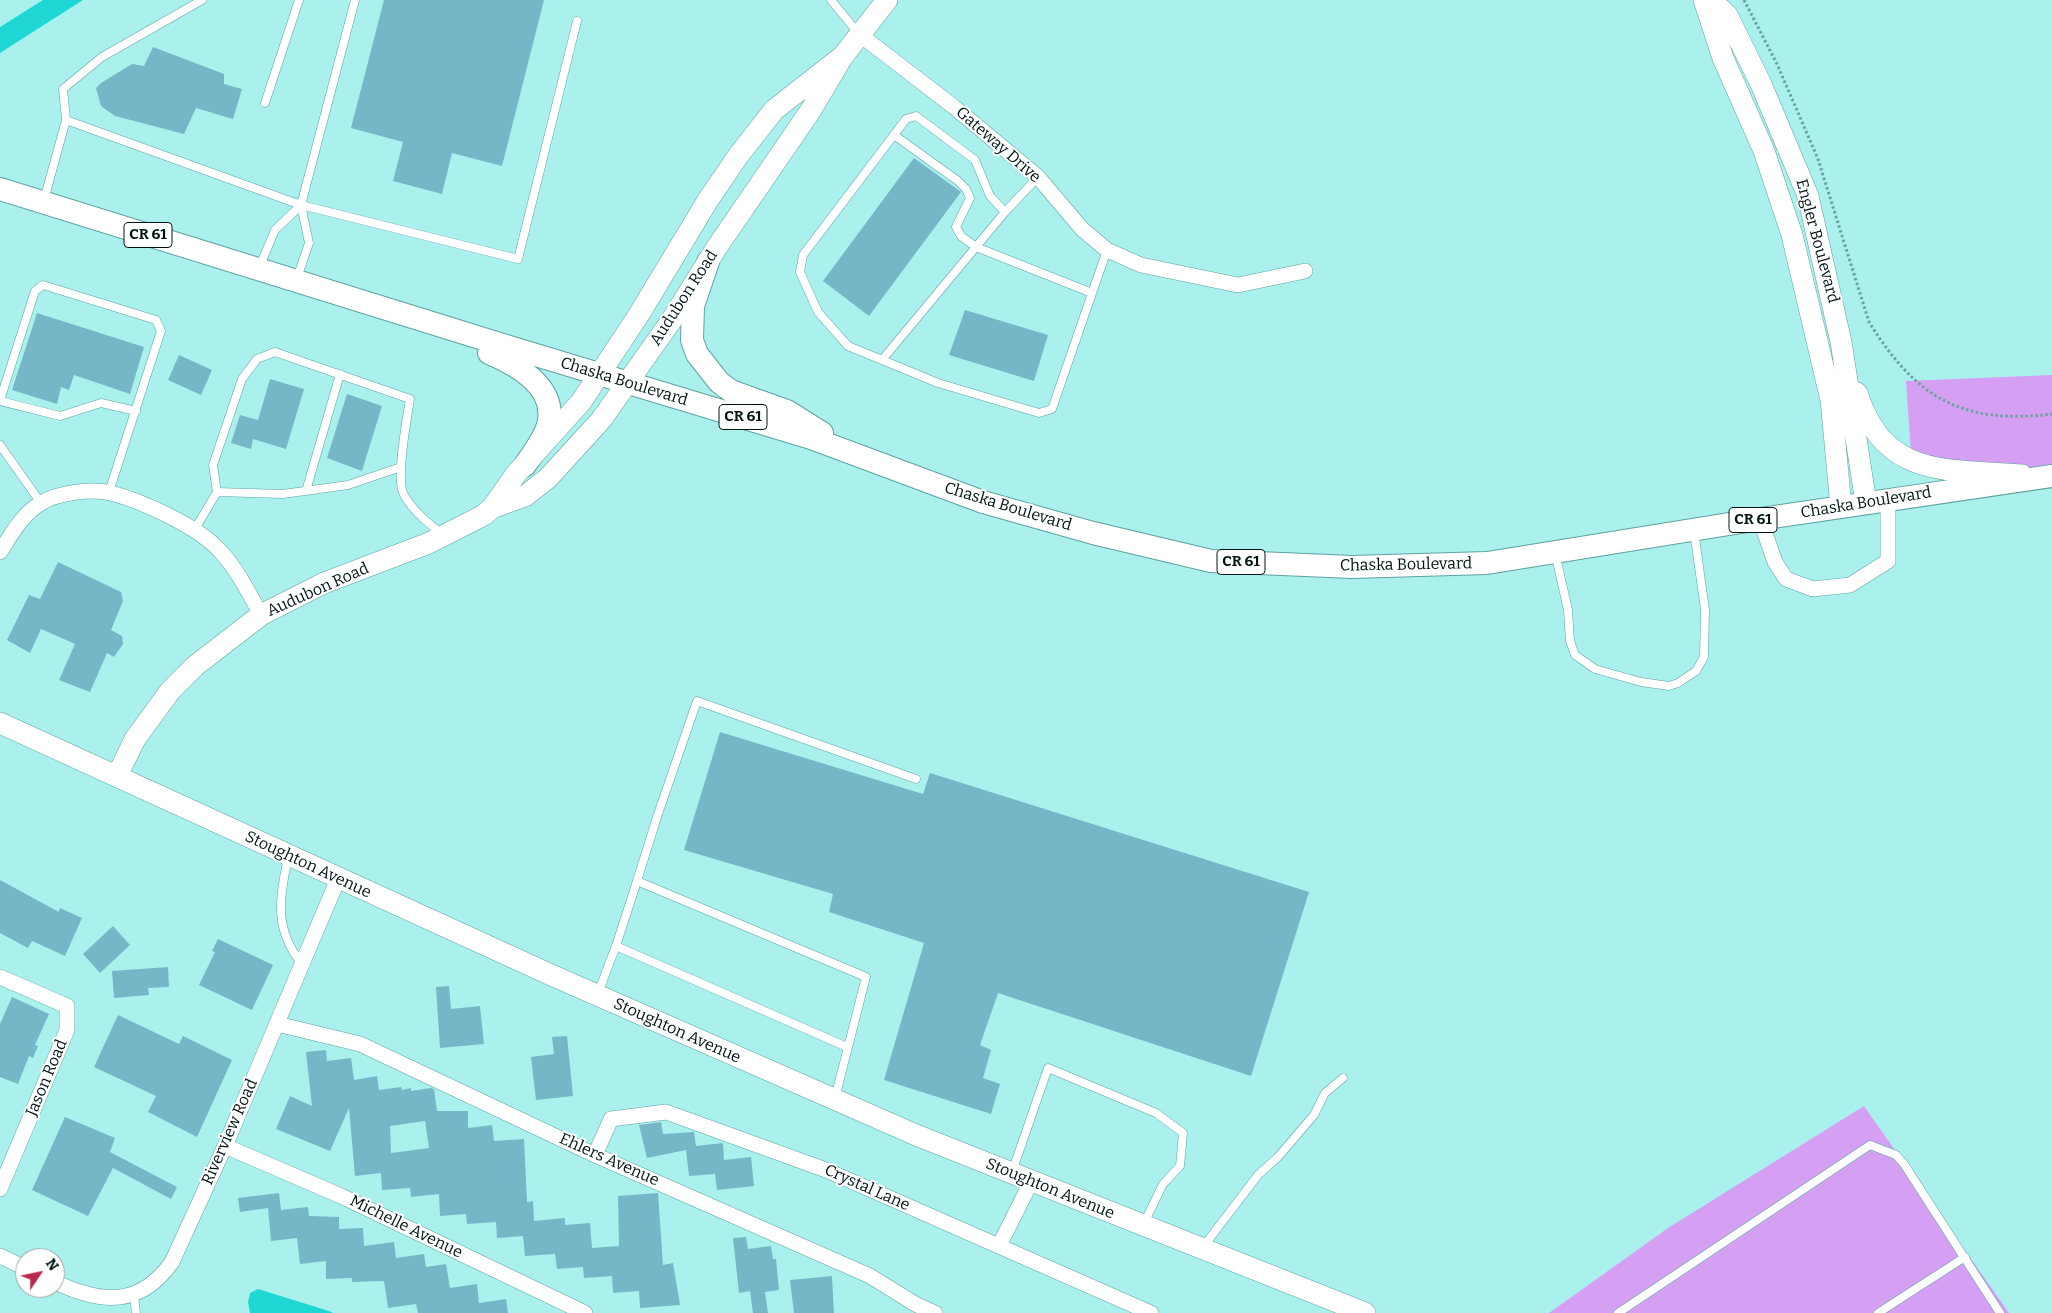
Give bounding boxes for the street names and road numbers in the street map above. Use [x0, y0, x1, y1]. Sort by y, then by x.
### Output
street label: Gateway Drive [952, 103, 1044, 187]
street label: Engler Boulevard [1791, 177, 1843, 305]
road number: CR 61 [124, 222, 172, 248]
street label: Audubon Road [646, 247, 722, 349]
street label: Chaska Boulevard [558, 354, 690, 410]
road number: CR 61 [719, 404, 767, 430]
street label: Chaska Boulevard [942, 479, 1074, 535]
street label: Chaska Boulevard [1799, 483, 1933, 523]
road number: CR 61 [1729, 508, 1777, 532]
road number: CR 61 [1217, 550, 1265, 574]
street label: Chaska Boulevard [1340, 554, 1472, 576]
street label: Audubon Road [264, 559, 372, 621]
street label: Stoughton Avenue [242, 827, 374, 903]
street label: Stoughton Avenue [610, 994, 744, 1068]
street label: Jason Road [22, 1037, 72, 1119]
street label: Riverview Road [198, 1076, 262, 1188]
street label: Ehlers Avenue [556, 1129, 662, 1191]
street label: Stoughton Avenue [983, 1154, 1117, 1224]
street label: Crystal Lane [821, 1161, 913, 1215]
street label: Michelle Avenue [346, 1191, 466, 1263]

